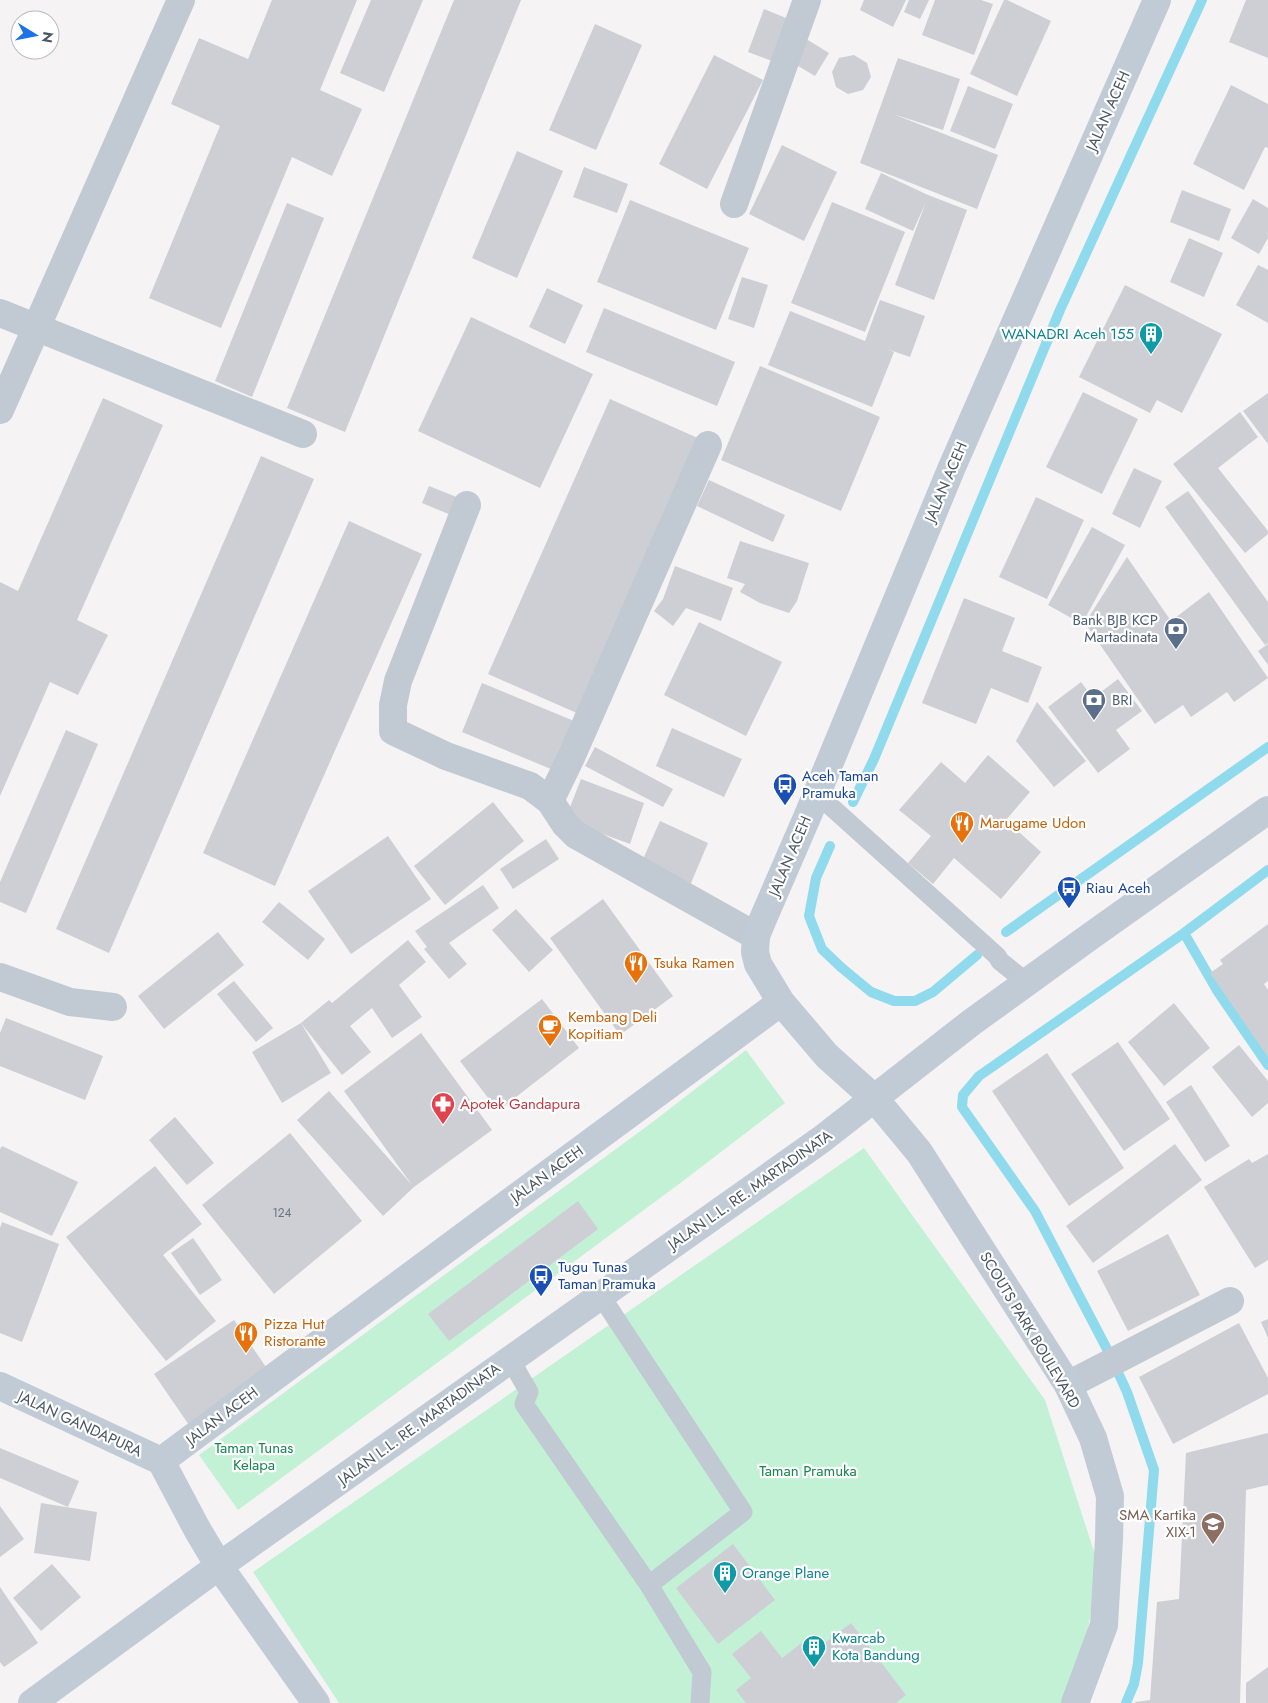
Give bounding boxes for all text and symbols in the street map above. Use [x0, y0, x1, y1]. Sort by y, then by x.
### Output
north arrow [10, 10, 60, 60]
text: N [37, 30, 59, 44]
street label: JALAN ACEH [1080, 68, 1135, 156]
building icon: WANADRI Aceh 155 [1138, 321, 1164, 355]
place label: WANADRI Aceh 155 [1002, 323, 1134, 345]
street label: JALAN ACEH [918, 438, 973, 527]
place label: Bank BJB KCP Martadinata [1072, 609, 1158, 648]
bank icon: Bank BJB KCP Martadinata [1163, 616, 1189, 650]
bank icon: BRI [1081, 687, 1107, 721]
place label: BRI [1112, 689, 1132, 711]
place label: Aceh Taman Pramuka [802, 765, 879, 804]
bus stop icon: Aceh Taman Pramuka [772, 772, 798, 806]
restaurant icon: Marugame Udon [949, 810, 975, 844]
street label: JALAN ACEH [762, 812, 817, 901]
place label: Marugame Udon [980, 812, 1086, 834]
bus stop icon: Riau Aceh [1056, 875, 1082, 909]
place label: Riau Aceh [1086, 877, 1151, 899]
restaurant icon: Tsuka Ramen [623, 950, 649, 984]
place label: Tsuka Ramen [654, 952, 735, 974]
place label: Kembang Deli Kopitiam [568, 1006, 657, 1045]
cafe icon: Kembang Deli Kopitiam [537, 1013, 563, 1047]
pharmacy icon: Apotek Gandapura [430, 1091, 456, 1125]
place label: Apotek Gandapura [460, 1093, 580, 1115]
street label: JALAN L.L. RE. MARTADINATA [662, 1125, 837, 1256]
street label: JALAN ACEH [504, 1140, 588, 1209]
house number: 124 [272, 1204, 292, 1222]
street label: SCOUTS PARK BOULEVARD [974, 1247, 1086, 1413]
place label: Tugu Tunas Taman Pramuka [558, 1256, 656, 1295]
bus stop icon: Tugu Tunas Taman Pramuka [528, 1263, 554, 1297]
place label: Pizza Hut Ristorante [264, 1313, 326, 1352]
restaurant icon: Pizza Hut Ristorante [233, 1320, 259, 1354]
street label: JALAN L.L. RE. MARTADINATA [332, 1357, 505, 1492]
street label: JALAN ACEH [180, 1382, 263, 1452]
street label: JALAN GANDAPURA [12, 1385, 146, 1463]
park label: Taman Tunas Kelapa [215, 1437, 293, 1476]
park label: Taman Pramuka [759, 1460, 857, 1482]
place label: SMA Kartika XIX-1 [1119, 1504, 1196, 1543]
school or university icon: SMA Kartika XIX-1 [1200, 1511, 1226, 1545]
building icon: Orange Plane [712, 1560, 738, 1594]
place label: Orange Plane [742, 1562, 830, 1584]
place label: Kwarcab Kota Bandung [832, 1627, 920, 1666]
building icon: Kwarcab Kota Bandung [801, 1634, 827, 1668]

